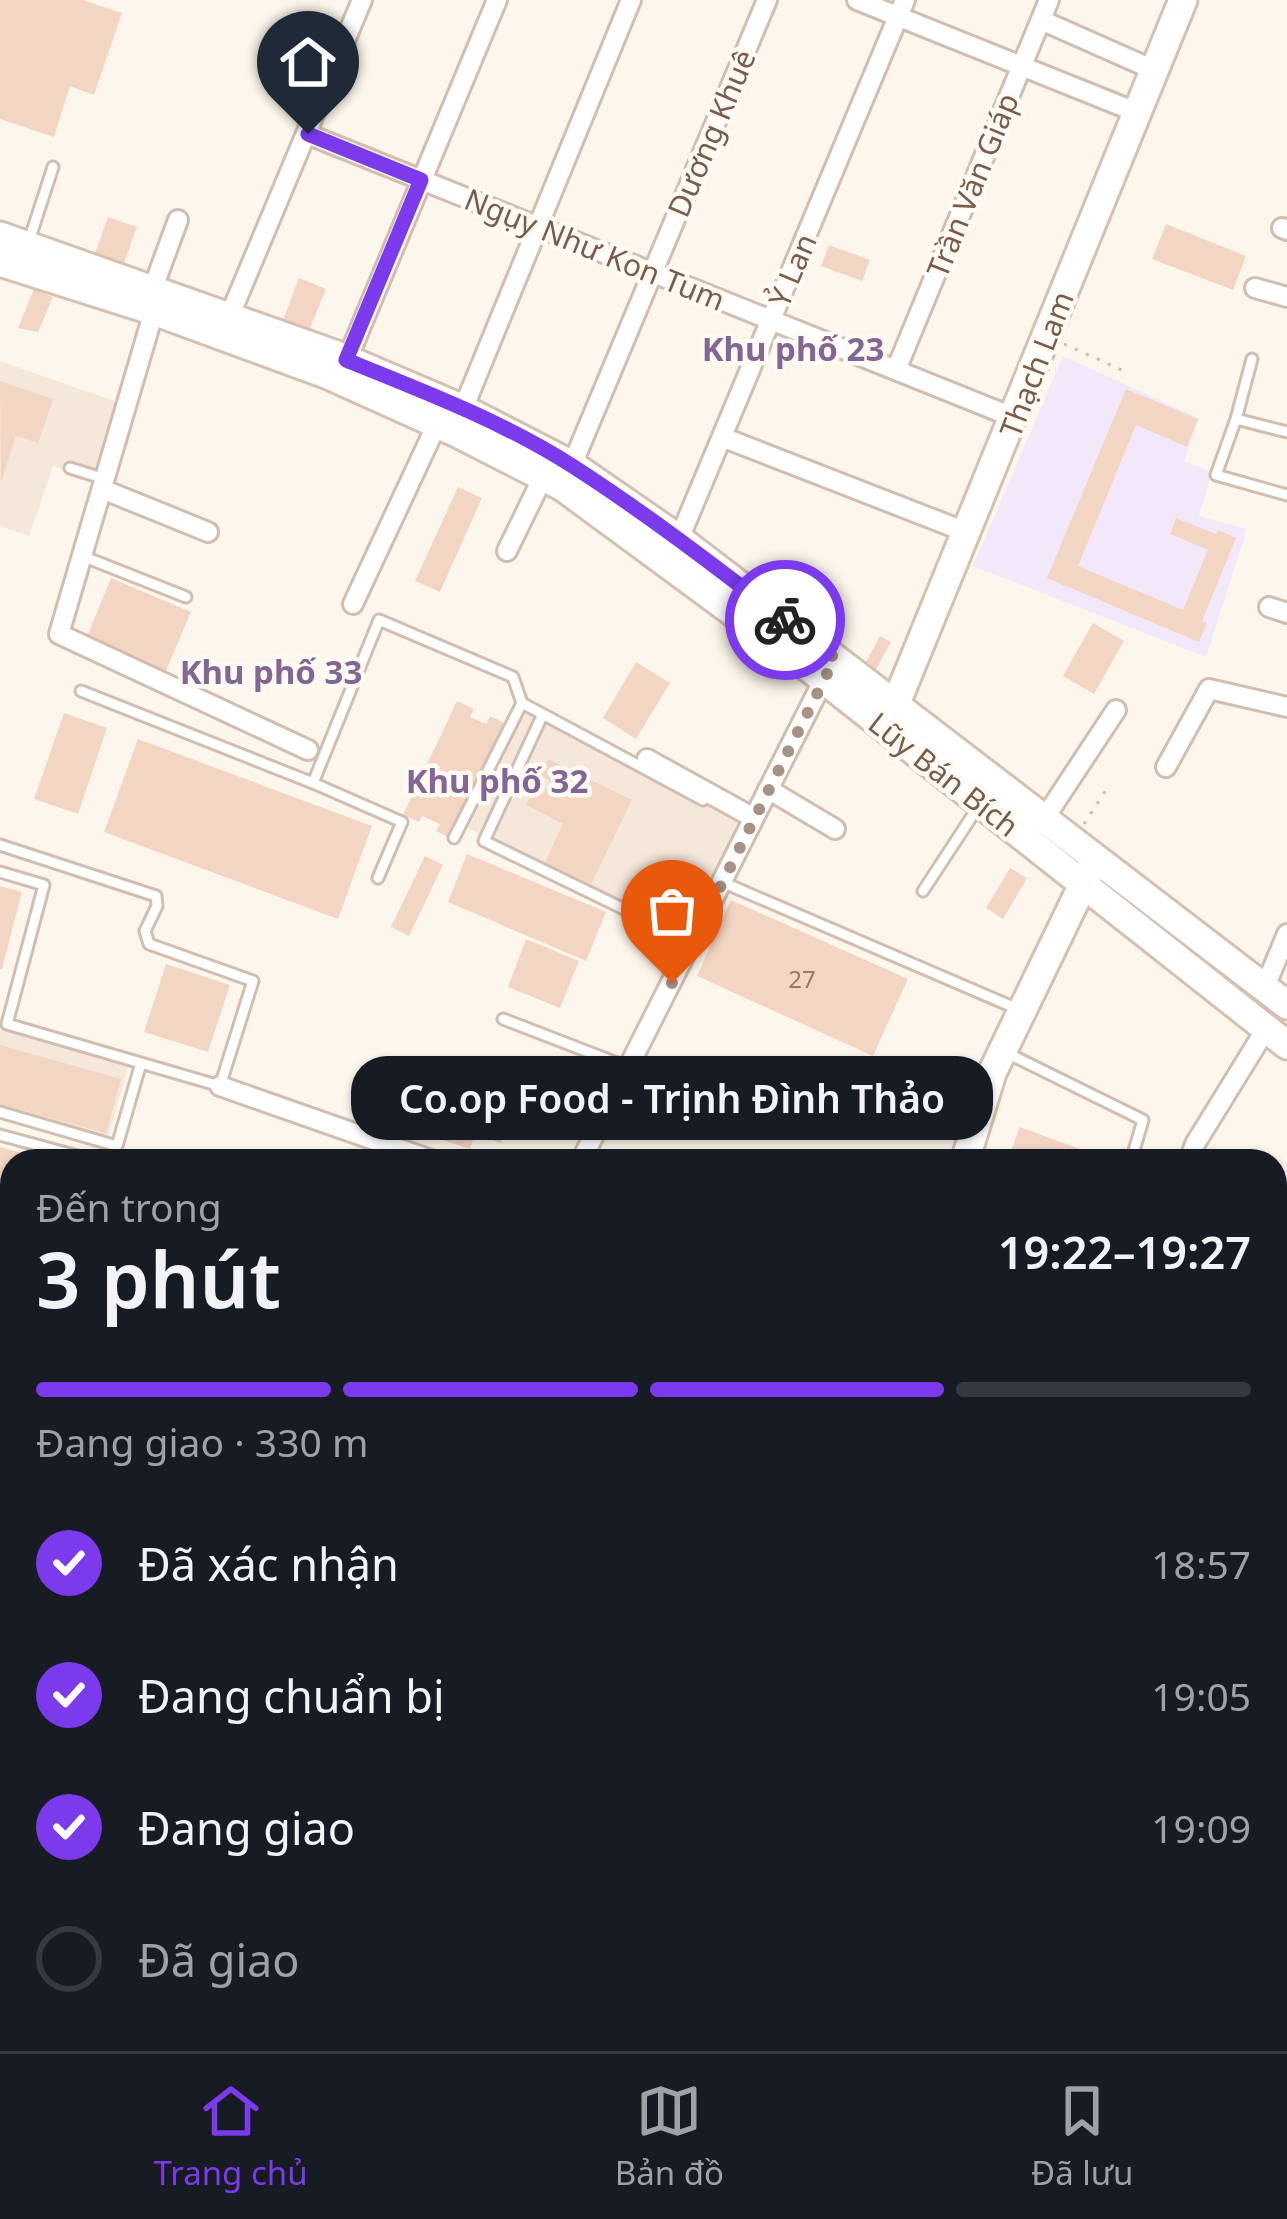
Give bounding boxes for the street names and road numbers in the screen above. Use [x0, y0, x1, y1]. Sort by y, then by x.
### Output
street label: Dương Khuê [657, 43, 765, 223]
street label: Trần Văn Giáp [916, 87, 1028, 283]
street label: Ngụy Như Kon Tum [459, 178, 731, 320]
street label: Ỷ Lan [758, 227, 826, 313]
street label: Thạch Lam [989, 285, 1083, 443]
street label: Lũy Bán Bích [860, 702, 1028, 846]

